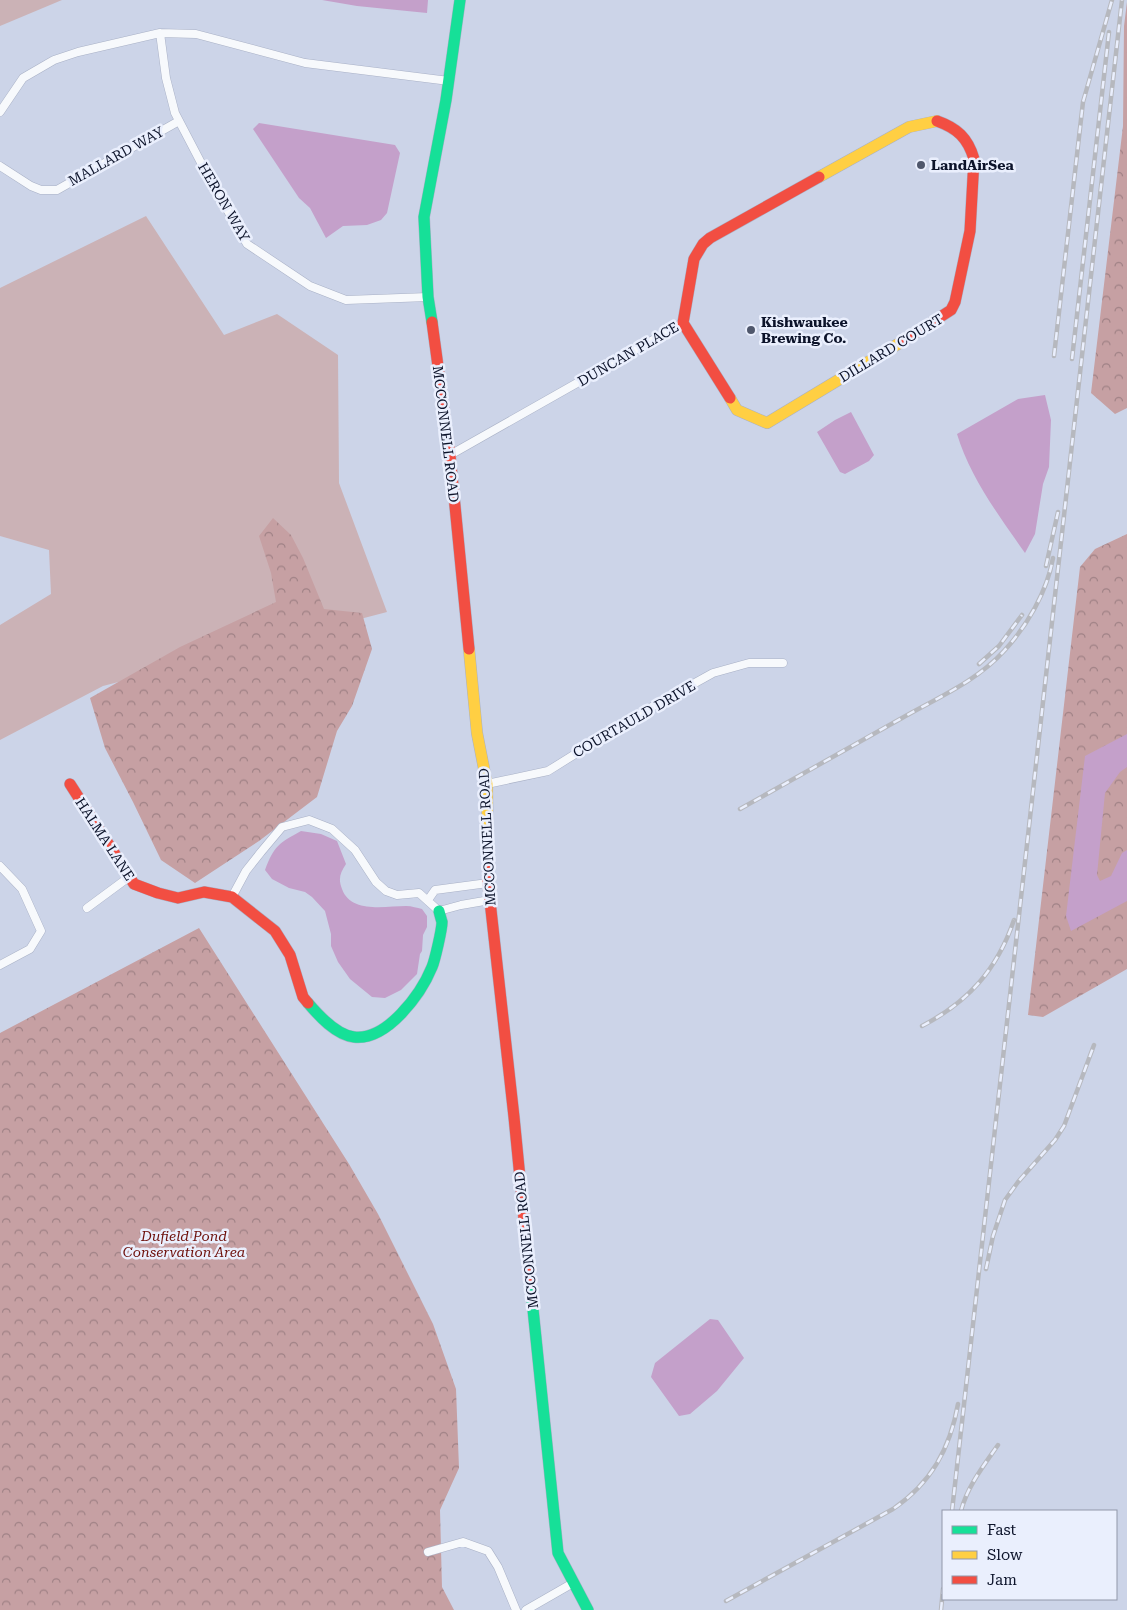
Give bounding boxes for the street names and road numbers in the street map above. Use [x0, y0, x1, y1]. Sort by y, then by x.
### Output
street label: MALLARD WAY [65, 123, 167, 189]
street label: HERON WAY [195, 160, 253, 245]
street label: DILLARD COURT [836, 311, 946, 385]
street label: DUNCAN PLACE [575, 319, 681, 389]
street label: MCCONNELL ROAD [430, 365, 462, 504]
street label: COURTAULD DRIVE [570, 677, 698, 761]
street label: MCCONNELL ROAD [475, 768, 499, 906]
street label: HALMA LANE [72, 795, 138, 883]
street label: MCCONNELL ROAD [511, 1170, 541, 1309]

